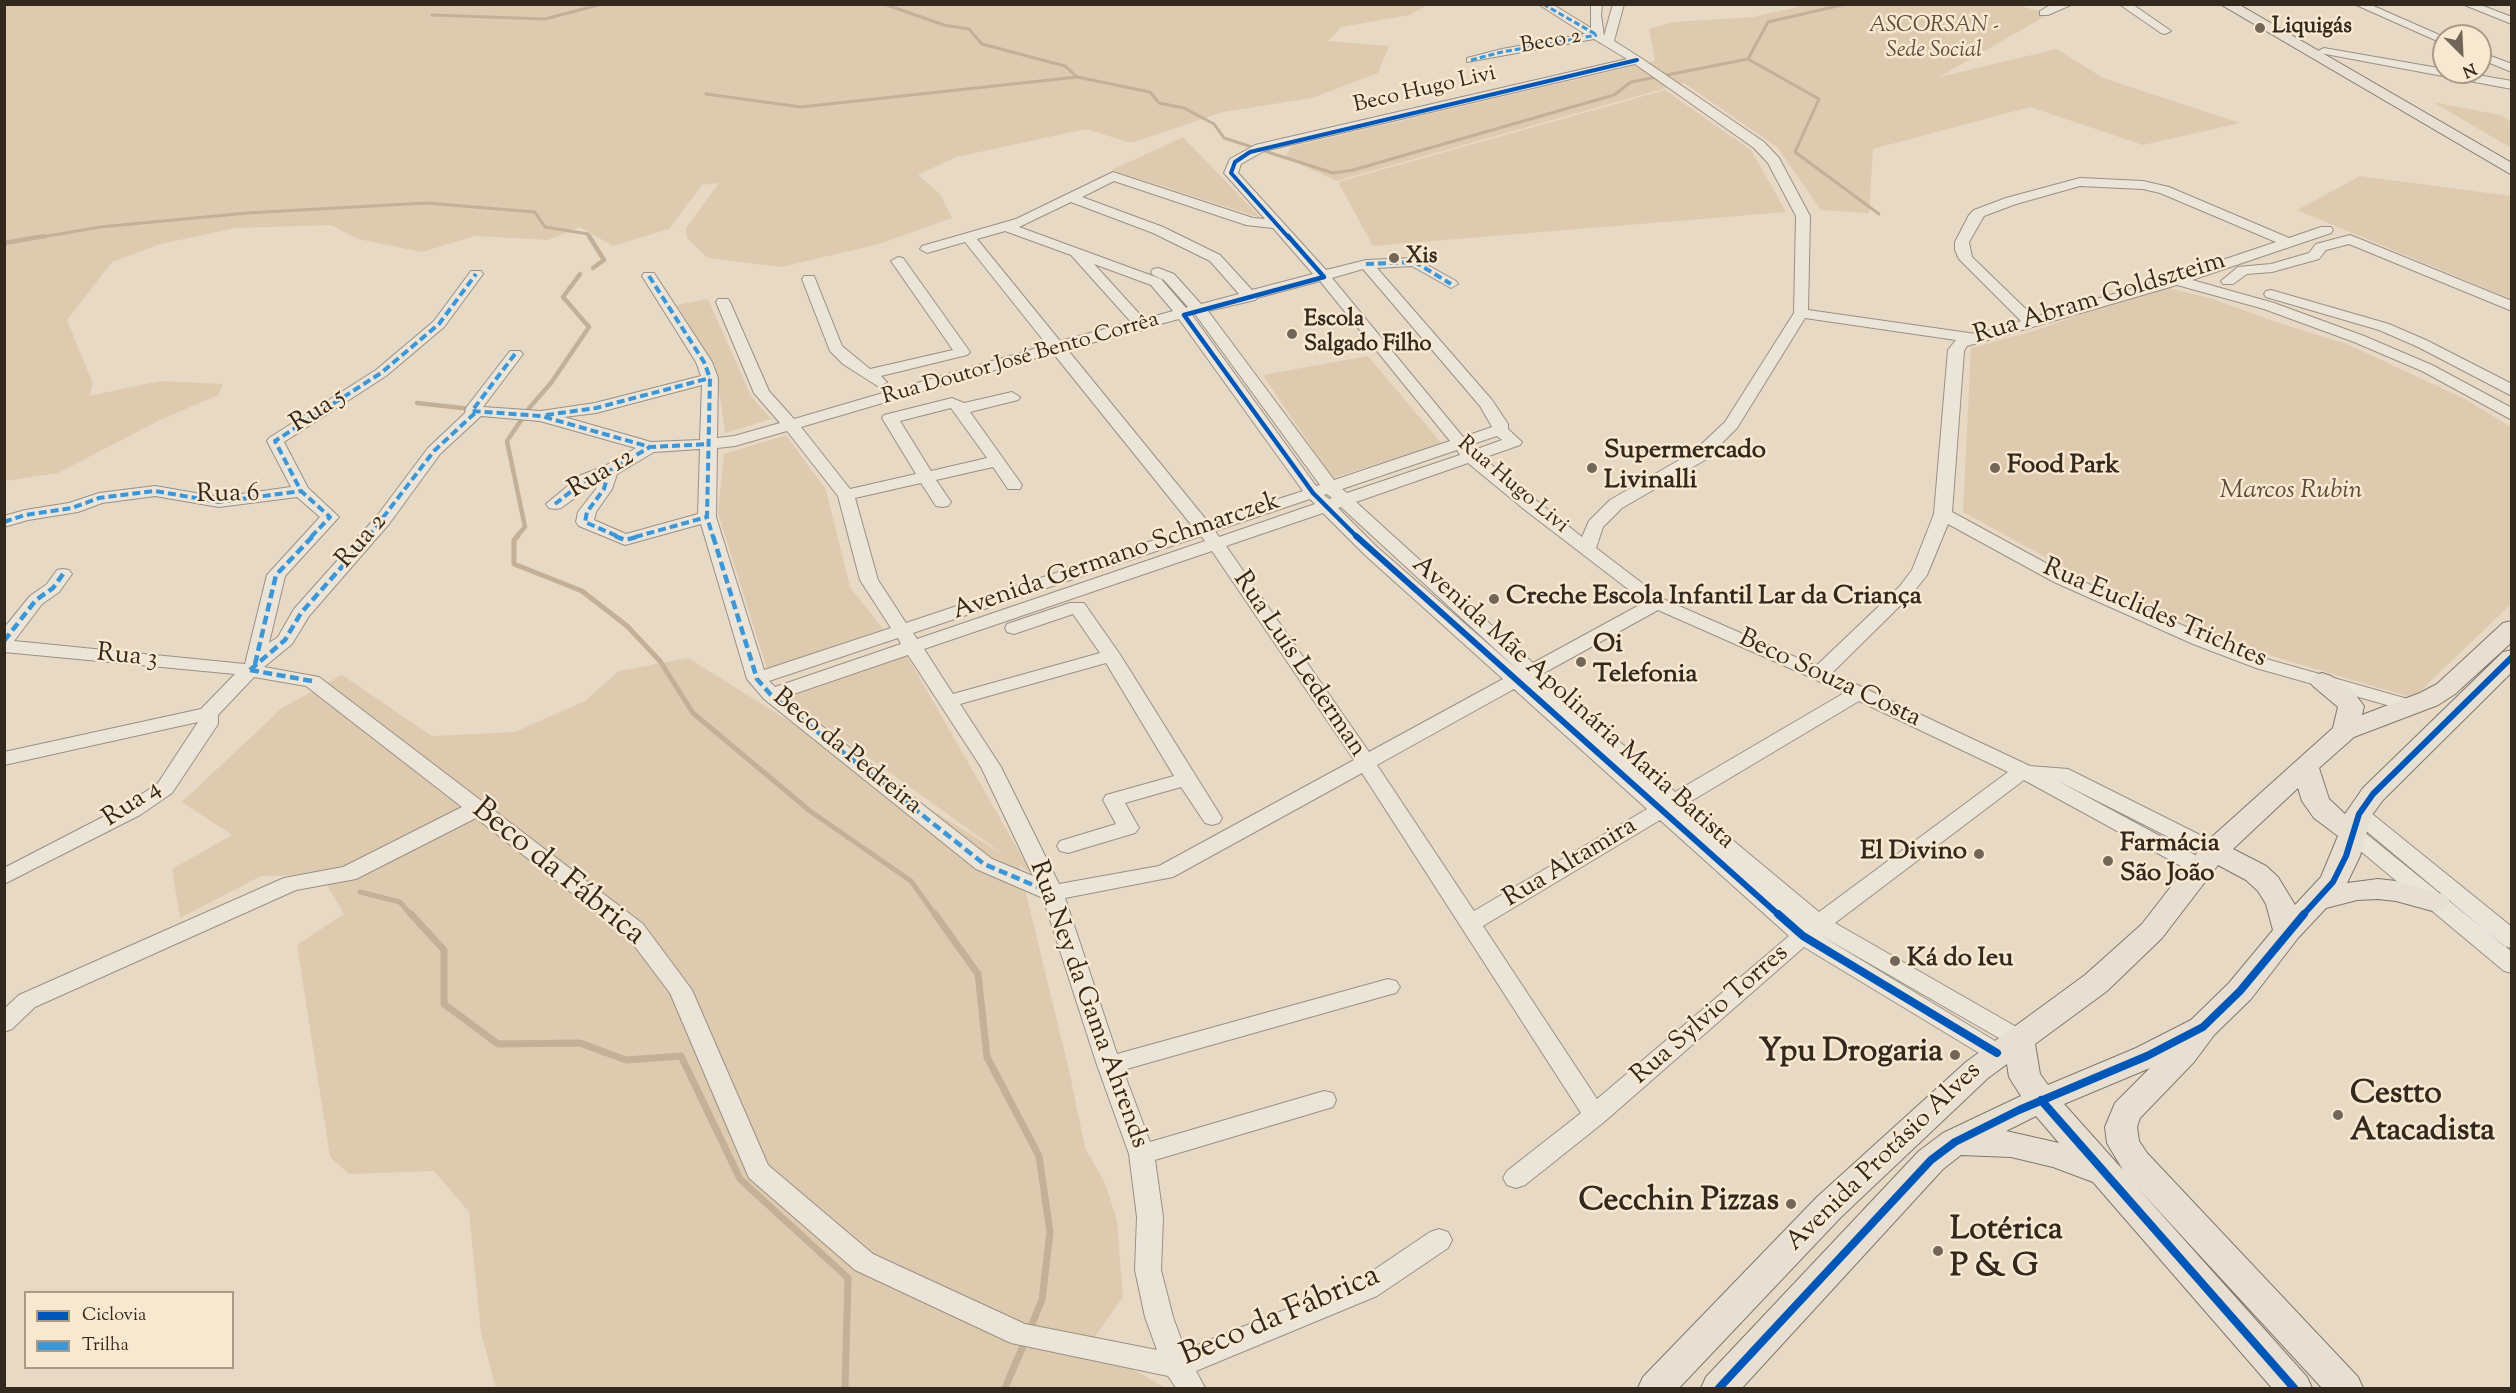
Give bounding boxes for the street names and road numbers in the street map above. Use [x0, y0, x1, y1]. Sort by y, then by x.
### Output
street label: Beco 2 [1519, 25, 1583, 61]
street label: Beco Hugo Livi [1351, 62, 1499, 120]
street label: Rua Abram Goldszteim [1971, 247, 2229, 353]
street label: Rua Doutor José Bento Corrêa [880, 308, 1162, 412]
street label: Rua 5 [286, 383, 352, 441]
street label: Rua Hugo Livi [1451, 432, 1573, 540]
street label: Rua 12 [563, 443, 641, 507]
street label: Rua 6 [196, 480, 260, 512]
street label: Avenida Germano Schmarczek [949, 487, 1285, 629]
street label: Rua 2 [331, 508, 395, 576]
street label: Avenida Mãe Apolinária Maria Batista [1404, 551, 1740, 857]
street label: Rua Euclides Trichtes [2037, 554, 2271, 676]
street label: Rua Luís Lederman [1224, 566, 1372, 764]
street label: Beco Souza Costa [1733, 624, 1925, 736]
street label: Rua 3 [95, 639, 159, 677]
street label: Beco da Pedreira [765, 683, 927, 823]
street label: Rua 4 [98, 774, 168, 836]
street label: Beco da Fábrica [462, 792, 652, 956]
street label: Rua Altamira [1499, 812, 1643, 916]
street label: Rua Ney da Gama Ahrends [1020, 857, 1154, 1153]
street label: Rua Sylvio Torres [1626, 939, 1796, 1093]
street label: Avenida Protásio Alves [1781, 1057, 1989, 1259]
street label: Beco da Fábrica [1176, 1259, 1386, 1377]

